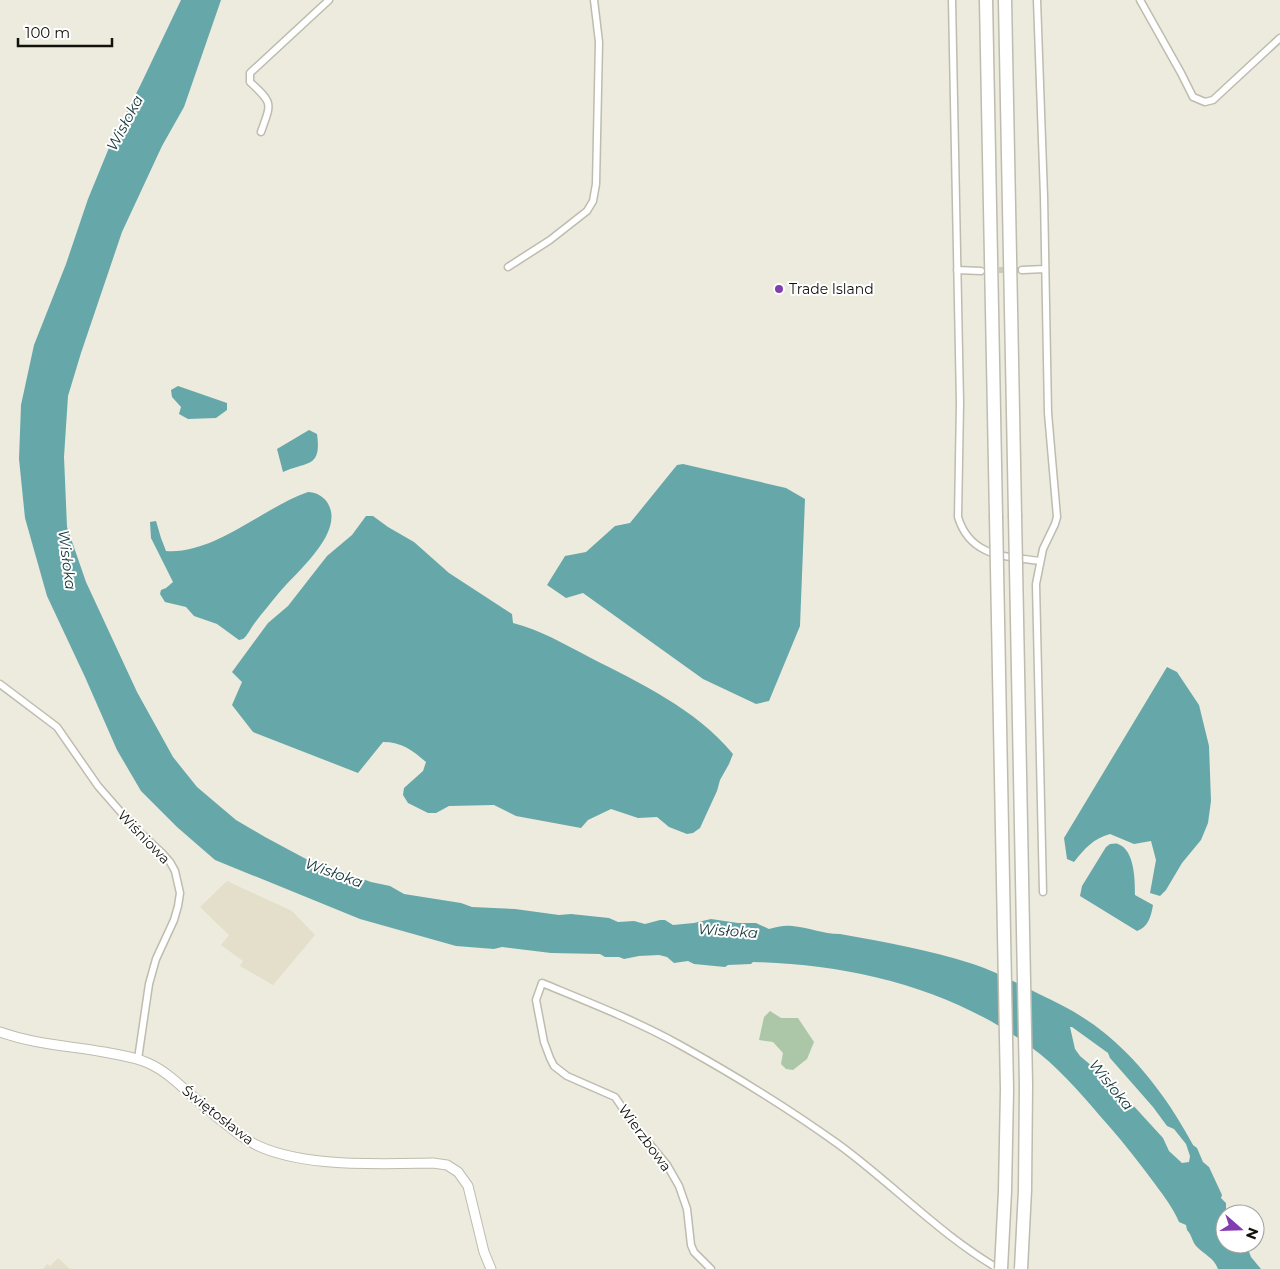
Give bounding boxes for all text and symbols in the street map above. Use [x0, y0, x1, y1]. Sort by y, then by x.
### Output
scale bar [18, 15, 111, 47]
text: 100 m [25, 23, 70, 42]
water label: Wisłoka [102, 92, 147, 154]
place label: Trade Island [789, 280, 874, 298]
marker: Trade Island [773, 283, 785, 295]
water label: Wisłoka [54, 529, 81, 591]
street label: Wiśniowa [114, 806, 174, 868]
water label: Wisłoka [303, 853, 366, 892]
water label: Wisłoka [697, 919, 759, 942]
water label: Wisłoka [1085, 1055, 1138, 1114]
street label: Świętosława [178, 1081, 258, 1149]
street label: Wierzbowa [615, 1101, 675, 1175]
north arrow [1215, 1204, 1265, 1254]
text: N [1242, 1225, 1263, 1242]

